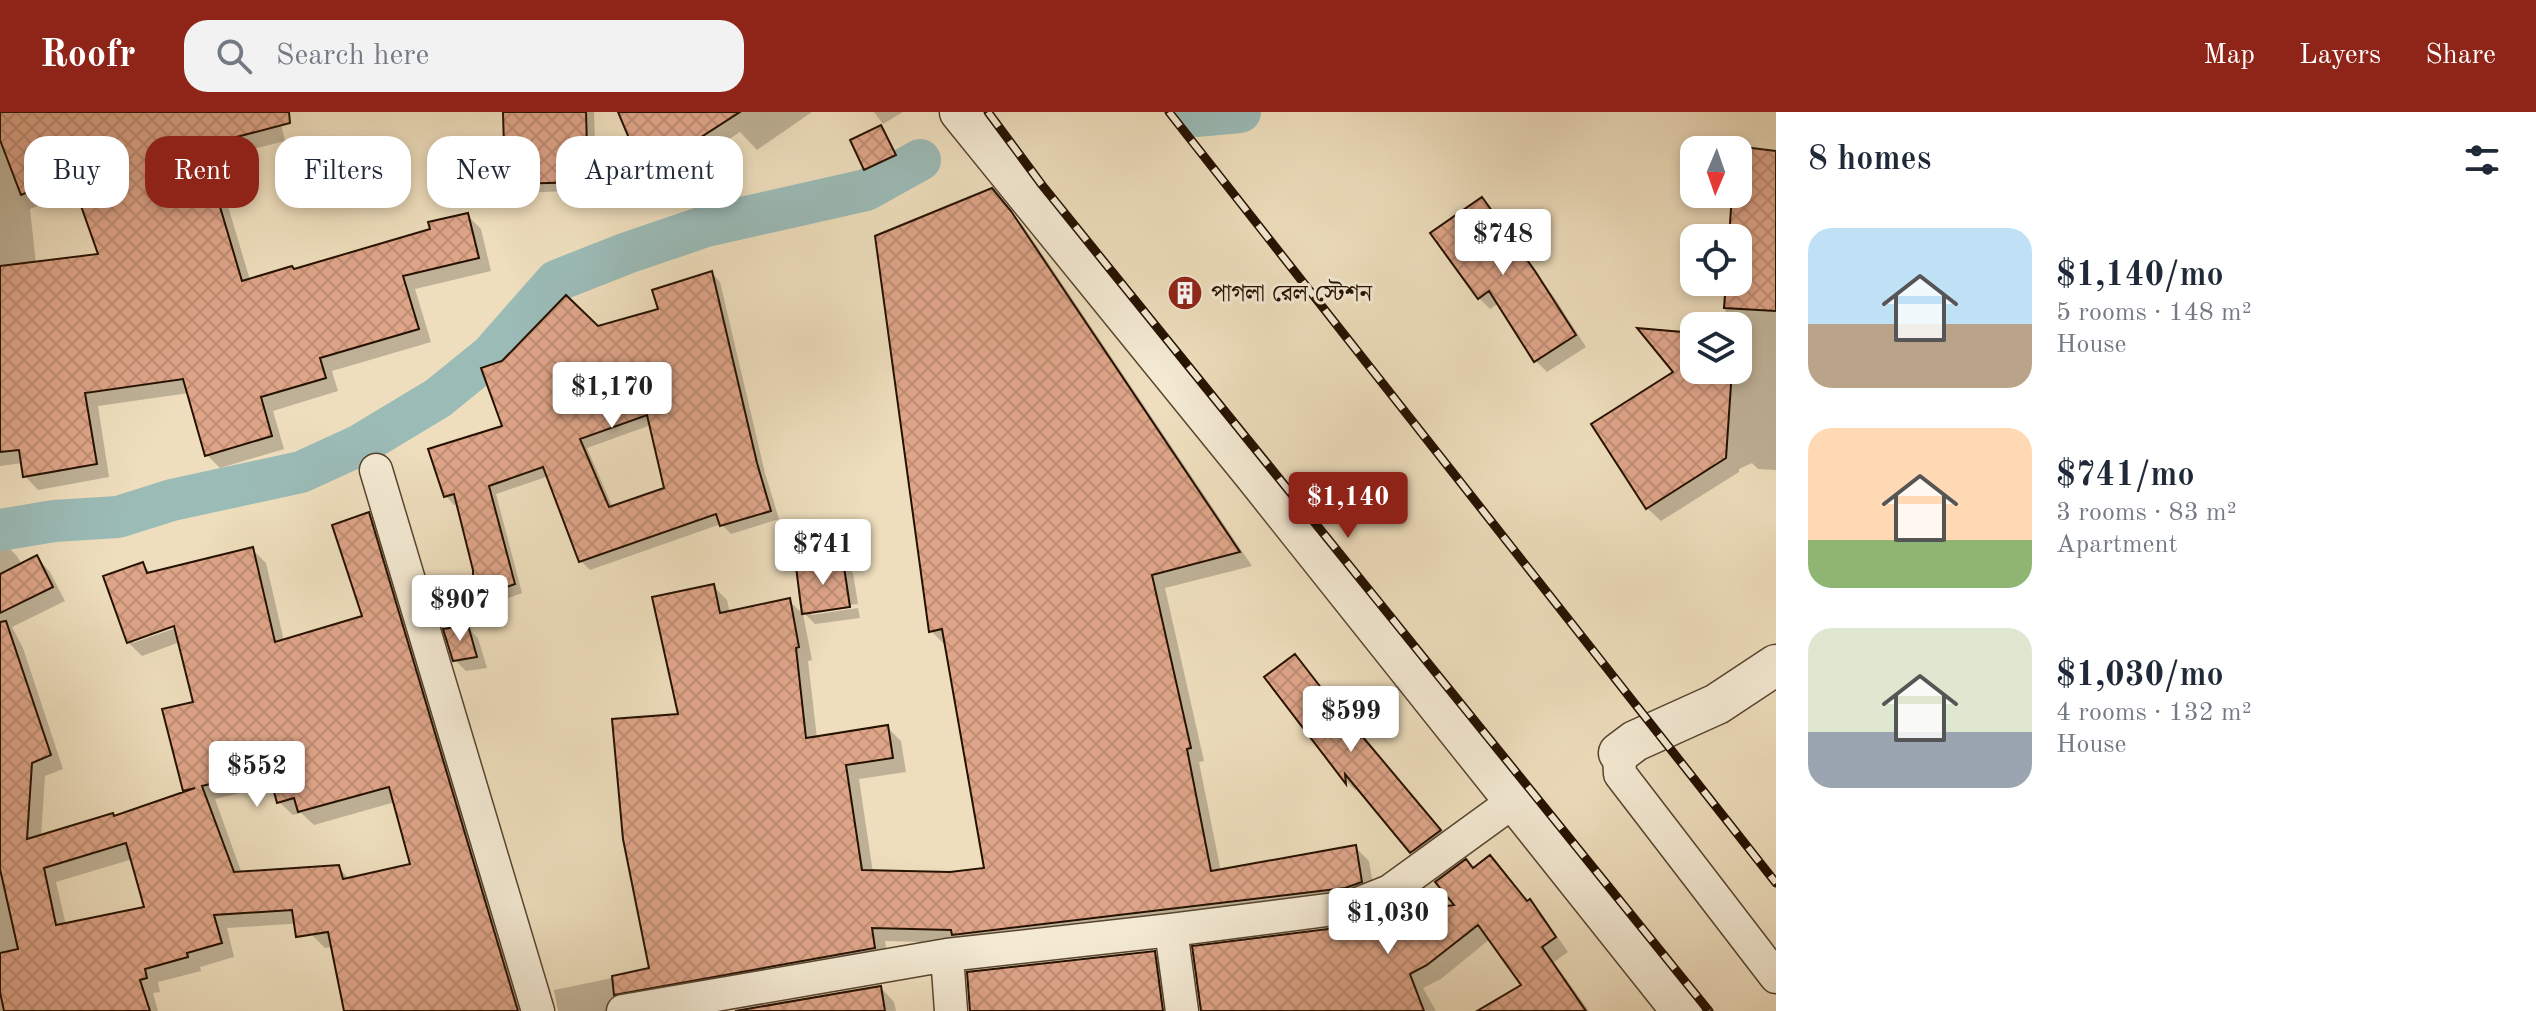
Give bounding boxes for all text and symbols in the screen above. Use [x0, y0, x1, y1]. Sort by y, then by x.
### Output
search box [184, 20, 744, 92]
icon: search [212, 34, 256, 78]
text: Roofr [40, 37, 136, 75]
text: Search here [276, 41, 429, 71]
text: Map [2203, 42, 2255, 70]
text: Layers [2299, 42, 2381, 70]
text: Share [2425, 42, 2496, 70]
chip: Buy [24, 136, 129, 208]
chip: Rent [145, 136, 259, 208]
chip: Filters [275, 136, 411, 208]
chip: New [427, 136, 540, 208]
chip: Apartment [556, 136, 743, 208]
north arrow [1680, 136, 1752, 208]
map controls [1680, 136, 1752, 384]
icon: filters [2460, 138, 2504, 182]
text: 8 homes [1808, 143, 1931, 177]
pin: $748 [1456, 209, 1550, 277]
text: $748 [1473, 222, 1533, 248]
button: locate [1680, 224, 1752, 296]
text: $1,140/mo [2056, 259, 2224, 293]
icon: home [1872, 260, 1968, 356]
building icon: পাগলা রেল স্টেশন [1166, 274, 1204, 312]
place label: পাগলা রেল স্টেশন [1211, 278, 1374, 307]
text: 5 rooms · 148 m² [2056, 300, 2252, 326]
button: layers [1680, 312, 1752, 384]
text: House [2056, 332, 2127, 358]
pin: $1,170 [547, 362, 677, 430]
text: $1,170 [571, 375, 653, 401]
text: $741/mo [2056, 459, 2195, 493]
icon: home [1872, 460, 1968, 556]
pin: $1,140 [1283, 472, 1413, 540]
text: $1,140 [1307, 485, 1389, 511]
text: 3 rooms · 83 m² [2056, 500, 2237, 526]
pin: $741 [776, 519, 870, 587]
text: $741 [793, 532, 853, 558]
text: Apartment [2056, 532, 2178, 558]
pin: $907 [413, 575, 507, 643]
text: $907 [430, 588, 490, 614]
text: $1,030/mo [2056, 659, 2224, 693]
icon: home [1872, 660, 1968, 756]
pin: $599 [1304, 686, 1398, 754]
text: $599 [1321, 699, 1381, 725]
text: 4 rooms · 132 m² [2056, 700, 2252, 726]
text: House [2056, 732, 2127, 758]
pin: $552 [210, 741, 304, 809]
text: $552 [227, 754, 287, 780]
pin: $1,030 [1323, 888, 1453, 956]
text: $1,030 [1347, 901, 1429, 927]

